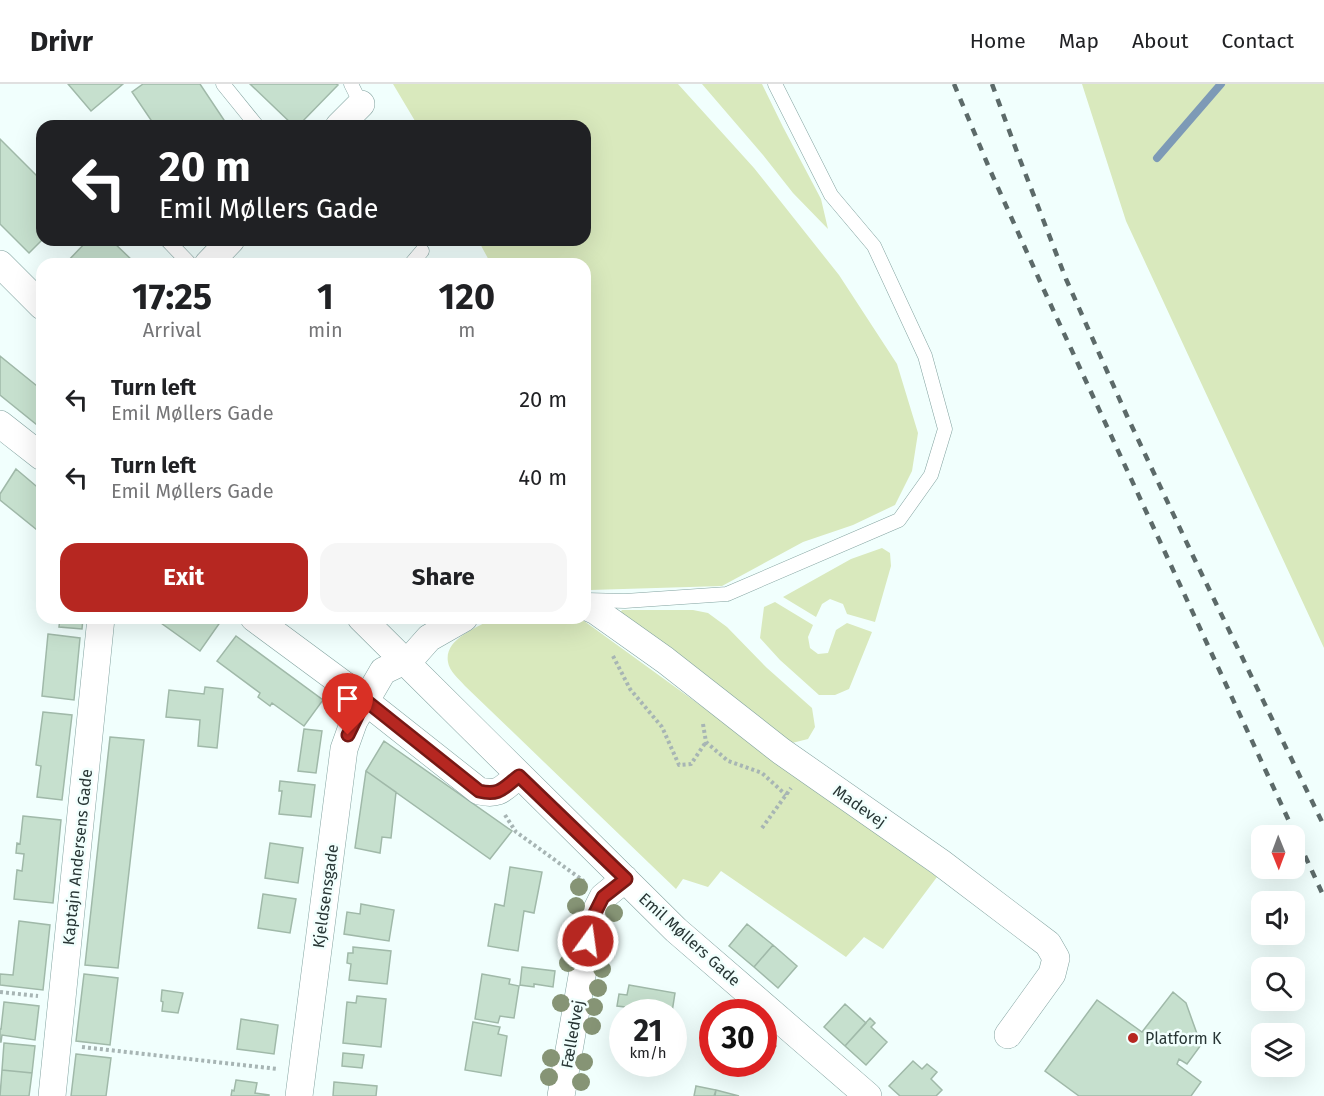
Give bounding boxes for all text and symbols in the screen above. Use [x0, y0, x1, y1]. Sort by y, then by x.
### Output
text: Drivr [30, 25, 93, 58]
text: Home [970, 28, 1026, 54]
text: Map [1059, 28, 1099, 54]
text: About [1132, 28, 1189, 54]
text: Contact [1222, 28, 1294, 54]
text: 20 m [159, 142, 251, 192]
icon: left [60, 144, 138, 222]
text: Emil Møllers Gade [159, 193, 379, 225]
text: 17:25 [132, 275, 212, 319]
text: 1 [317, 275, 334, 319]
text: 120 [439, 275, 495, 319]
text: Arrival [143, 318, 201, 342]
text: min [308, 318, 343, 342]
text: m [458, 318, 475, 342]
text: Turn left [111, 374, 196, 401]
icon: left [60, 383, 93, 416]
text: 20 m [519, 386, 567, 413]
text: Emil Møllers Gade [111, 401, 274, 425]
text: Turn left [111, 452, 196, 479]
icon: left [60, 461, 93, 494]
text: 40 m [518, 464, 567, 491]
text: Emil Møllers Gade [111, 479, 274, 503]
button: Exit [60, 543, 308, 612]
button: Share [320, 543, 567, 612]
pin [322, 673, 373, 735]
icon: arrive [331, 682, 364, 715]
street label: Kaptajn Andersens Gade [59, 768, 96, 946]
street label: Madevej [830, 781, 890, 832]
north arrow [1251, 825, 1305, 879]
map controls [1251, 825, 1305, 1077]
street label: Kjeldsensgade [309, 843, 342, 949]
street label: Emil Møllers Gade [635, 889, 744, 990]
button: sound [1251, 891, 1305, 945]
position arrow [556, 909, 620, 973]
button: search [1251, 957, 1305, 1011]
street label: Fælledvej [557, 998, 588, 1070]
speed limit sign: 30 [699, 999, 777, 1077]
text: 21 [634, 1013, 662, 1049]
button: layers [1251, 1023, 1305, 1077]
place label: Platform K [1145, 1029, 1222, 1048]
marker: Platform K [1126, 1031, 1140, 1045]
text: km/h [629, 1044, 667, 1062]

